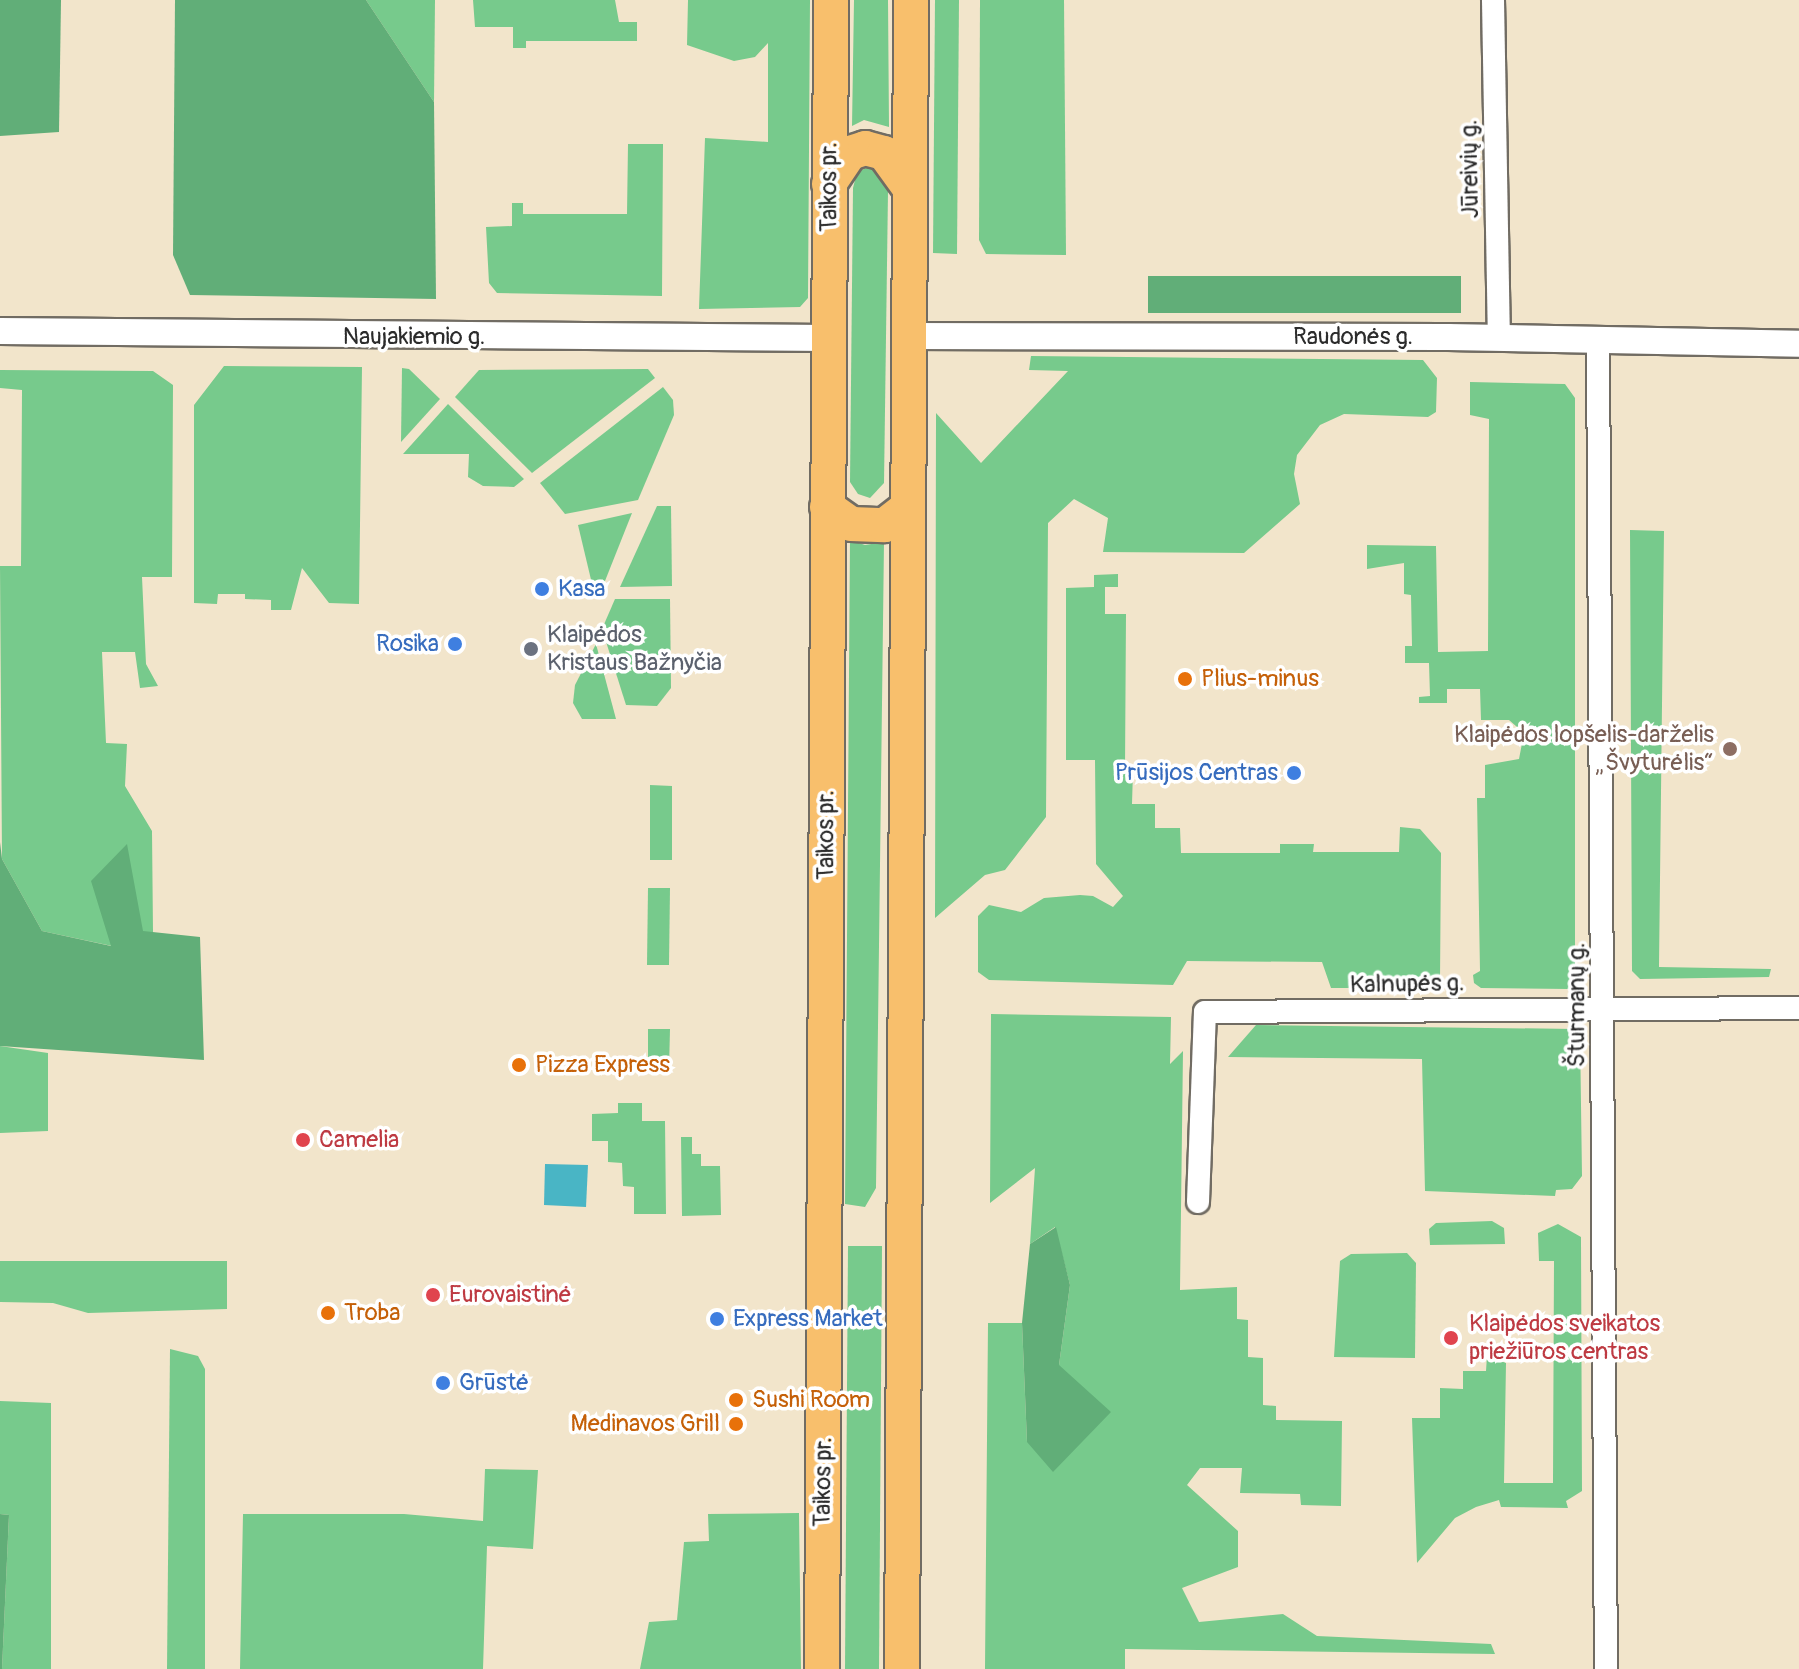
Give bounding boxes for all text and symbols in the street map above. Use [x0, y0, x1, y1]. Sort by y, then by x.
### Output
street label: Jūreivių g. [1455, 119, 1485, 219]
street label: Taikos pr. [815, 142, 843, 232]
street label: Naujakiemio g. [343, 323, 485, 351]
street label: Raudonės g. [1293, 323, 1413, 351]
place label: Kasa [558, 575, 606, 603]
marker: Kasa [533, 580, 551, 598]
place label: Klaipėdos Kristaus Bažnyčia [547, 621, 722, 677]
place label: Rosika [376, 630, 439, 658]
marker: Rosika [446, 635, 464, 653]
marker: Klaipėdos Kristaus Bažnyčia [522, 640, 540, 658]
place label: Plius-minus [1201, 665, 1319, 693]
marker: Plius-minus [1176, 670, 1194, 688]
place label: Klaipėdos lopšelis-darželis „Švyturėlis“ [1454, 721, 1714, 777]
marker: Klaipėdos lopšelis-darželis „Švyturėlis“ [1721, 740, 1739, 758]
place label: Prūsijos Centras [1115, 759, 1278, 787]
marker: Prūsijos Centras [1285, 764, 1303, 782]
street label: Taikos pr. [812, 790, 840, 880]
street label: Šturmanų g. [1563, 943, 1591, 1067]
street label: Kalnupės g. [1350, 969, 1464, 999]
place label: Pizza Express [535, 1051, 670, 1079]
marker: Pizza Express [510, 1056, 528, 1074]
place label: Camelia [319, 1126, 399, 1154]
marker: Camelia [294, 1131, 312, 1149]
place label: Eurovaistinė [449, 1281, 572, 1309]
marker: Eurovaistinė [424, 1286, 442, 1304]
place label: Troba [344, 1299, 401, 1327]
marker: Troba [319, 1304, 337, 1322]
place label: Express Market [733, 1305, 883, 1333]
marker: Express Market [708, 1310, 726, 1328]
place label: Klaipėdos sveikatos priežiūros centras [1469, 1310, 1660, 1366]
marker: Klaipėdos sveikatos priežiūros centras [1440, 1327, 1462, 1349]
place label: Grūstė [459, 1369, 529, 1397]
marker: Grūstė [434, 1374, 452, 1392]
place label: Sushi Room [752, 1386, 870, 1414]
marker: Sushi Room [727, 1391, 745, 1409]
place label: Medinavos Grill [571, 1410, 720, 1438]
marker: Medinavos Grill [727, 1415, 745, 1433]
street label: Taikos pr. [808, 1437, 838, 1527]

